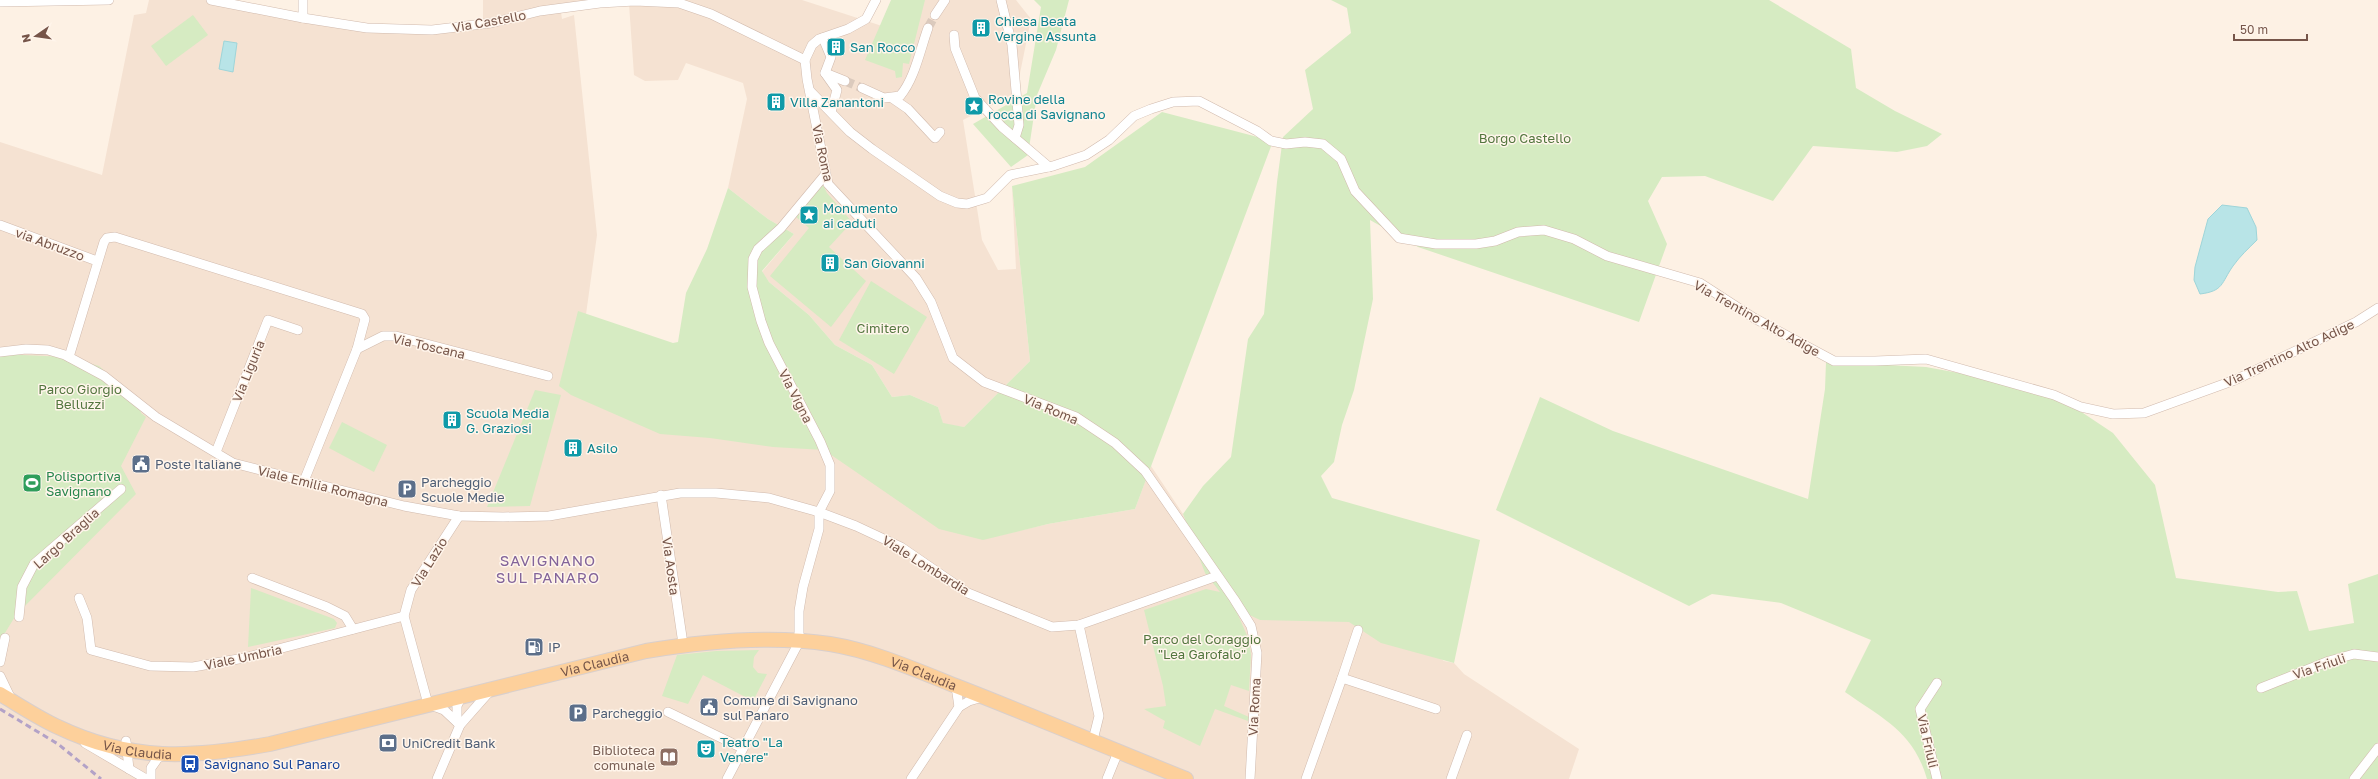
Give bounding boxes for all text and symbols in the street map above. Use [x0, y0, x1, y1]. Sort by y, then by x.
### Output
street label: Via Castello [451, 7, 527, 35]
place label: Chiesa Beata Vergine Assunta [995, 13, 1096, 44]
north arrow [16, 16, 56, 56]
scale bar [2234, 16, 2307, 42]
building icon: Chiesa Beata Vergine Assunta [970, 17, 992, 39]
text: 50 m [2240, 22, 2268, 37]
text: N [18, 33, 33, 44]
building icon: San Rocco [825, 36, 847, 58]
place label: San Rocco [850, 39, 916, 55]
building icon: Villa Zanantoni [765, 91, 787, 113]
place label: Rovine della rocca di Savignano [988, 91, 1106, 122]
place label: Villa Zanantoni [790, 94, 884, 110]
place icon: Rovine della rocca di Savignano [963, 95, 985, 117]
street label: Via Roma [809, 123, 837, 183]
park label: Borgo Castello [1479, 130, 1571, 146]
place label: Monumento ai caduti [823, 200, 898, 231]
place icon: Monumento ai caduti [798, 204, 820, 226]
street label: via Abruzzo [13, 224, 87, 264]
building icon: San Giovanni [819, 252, 841, 274]
place label: San Giovanni [844, 255, 925, 271]
street label: Via Trentino Alto Adige [1691, 277, 1823, 359]
street label: Via Trentino Alto Adige [2221, 316, 2357, 390]
park label: Cimitero [857, 320, 910, 336]
street label: Via Toscana [391, 330, 467, 362]
street label: Via Liguria [228, 338, 268, 404]
street label: Via Vigna [776, 366, 816, 426]
park label: Parco Giorgio Belluzzi [38, 381, 122, 412]
street label: Via Roma [1021, 390, 1081, 428]
place label: Scuola Media G. Graziosi [466, 405, 549, 436]
building icon: Scuola Media G. Graziosi [441, 409, 463, 431]
building icon: Asilo [562, 437, 584, 459]
place label: Asilo [587, 440, 618, 456]
public building icon: Poste Italiane [130, 453, 152, 475]
place label: Poste Italiane [155, 456, 241, 472]
street label: Viale Emilia Romagna [256, 462, 390, 510]
place label: Polisportiva Savignano [46, 468, 121, 499]
sports icon: Polisportiva Savignano [21, 472, 43, 494]
place label: Parcheggio Scuole Medie [421, 474, 505, 505]
parking icon: Parcheggio Scuole Medie [396, 478, 418, 500]
street label: Largo Braglia [30, 504, 102, 572]
street label: Viale Lombardia [879, 532, 973, 598]
street label: Via Lazio [407, 534, 451, 590]
street label: Via Aosta [659, 536, 683, 596]
district label: SAVIGNANO SUL PANARO [496, 551, 600, 586]
park label: Parco del Coraggio "Lea Garofalo" [1143, 631, 1261, 662]
fuel station icon: IP [523, 636, 545, 658]
place label: IP [548, 639, 561, 655]
street label: Viale Umbria [203, 641, 283, 673]
street label: Via Claudia [559, 648, 631, 680]
street label: Via Friuli [2291, 650, 2347, 682]
street label: Via Claudia [888, 653, 959, 693]
street label: Via Roma [1244, 678, 1264, 736]
place label: Comune di Savignano sul Panaro [723, 692, 858, 723]
public building icon: Comune di Savignano sul Panaro [698, 696, 720, 718]
parking icon: Parcheggio [567, 702, 589, 724]
place label: Parcheggio [592, 705, 663, 721]
street label: Via Friuli [1914, 713, 1942, 769]
bank icon: UniCredit Bank [377, 732, 399, 754]
place label: Teatro "La Venere" [720, 734, 783, 765]
place label: UniCredit Bank [402, 735, 496, 751]
street label: Via Claudia [101, 737, 172, 762]
theatre icon: Teatro "La Venere" [695, 738, 717, 760]
place label: Biblioteca comunale [592, 742, 655, 773]
library icon: Biblioteca comunale [658, 746, 680, 768]
bus stop icon: Savignano Sul Panaro [179, 753, 201, 775]
place label: Savignano Sul Panaro [204, 756, 340, 772]

